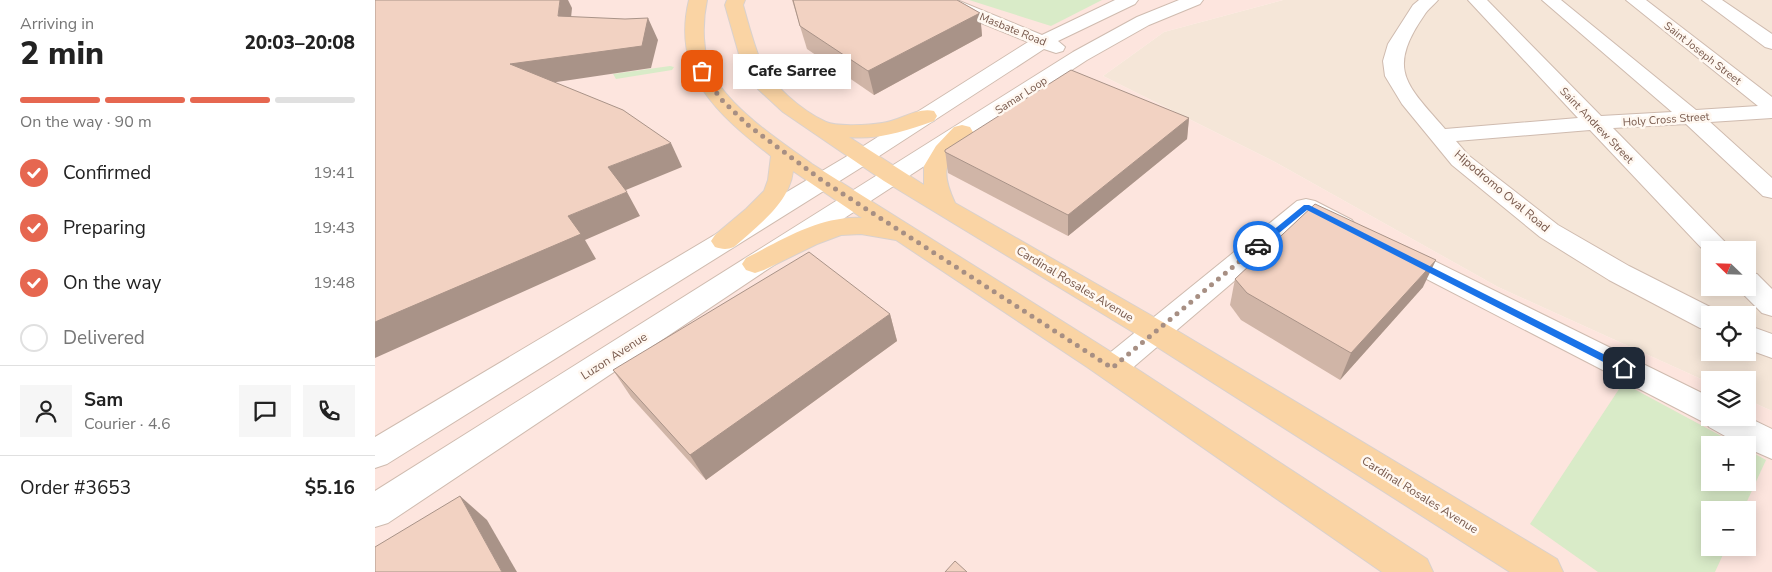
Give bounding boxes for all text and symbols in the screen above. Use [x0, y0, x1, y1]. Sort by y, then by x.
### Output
street label: Masbate Road [977, 9, 1048, 50]
text: Arriving in [20, 13, 94, 35]
street label: Saint Joseph Street [1661, 18, 1745, 88]
text: 20:03–20:08 [244, 30, 355, 56]
text: 2 min [20, 32, 104, 75]
pin [681, 50, 723, 92]
callout: Cafe Sarree [732, 54, 849, 88]
icon: bag [688, 57, 716, 85]
text: Cafe Sarree [748, 60, 836, 82]
street label: Samar Loop [992, 73, 1050, 118]
street label: Saint Andrew Street [1556, 84, 1637, 167]
street label: Holy Cross Street [1622, 109, 1710, 130]
text: On the way · 90 m [20, 111, 152, 133]
street label: Hipodromo Oval Road [1451, 146, 1553, 236]
icon: check [20, 159, 48, 187]
text: Confirmed [63, 160, 151, 186]
text: 19:41 [313, 162, 355, 184]
icon: check [20, 214, 48, 242]
text: Preparing [63, 215, 146, 241]
text: 19:43 [313, 217, 355, 239]
courier [1233, 221, 1283, 271]
icon: car [1244, 232, 1272, 260]
north arrow [1701, 241, 1756, 296]
map controls [1701, 241, 1756, 556]
street label: Cardinal Rosales Avenue [1013, 243, 1137, 325]
icon: check [20, 269, 48, 297]
text: On the way [63, 270, 161, 296]
text: 19:48 [313, 272, 355, 294]
button: locate [1701, 306, 1756, 361]
text: Delivered [63, 325, 145, 351]
street label: Luzon Avenue [578, 329, 650, 383]
pin [1603, 347, 1645, 389]
icon: home [1610, 354, 1638, 382]
button: layers [1701, 371, 1756, 426]
button: person [20, 385, 72, 437]
button: chat [239, 385, 291, 437]
button: phone [303, 385, 355, 437]
text: Sam [84, 387, 123, 413]
text: Courier · 4.6 [84, 413, 170, 435]
button: + [1701, 436, 1756, 491]
street label: Cardinal Rosales Avenue [1359, 453, 1481, 537]
text: Order #3653 [20, 475, 131, 501]
text: $5.16 [305, 475, 355, 501]
button: − [1701, 501, 1756, 556]

